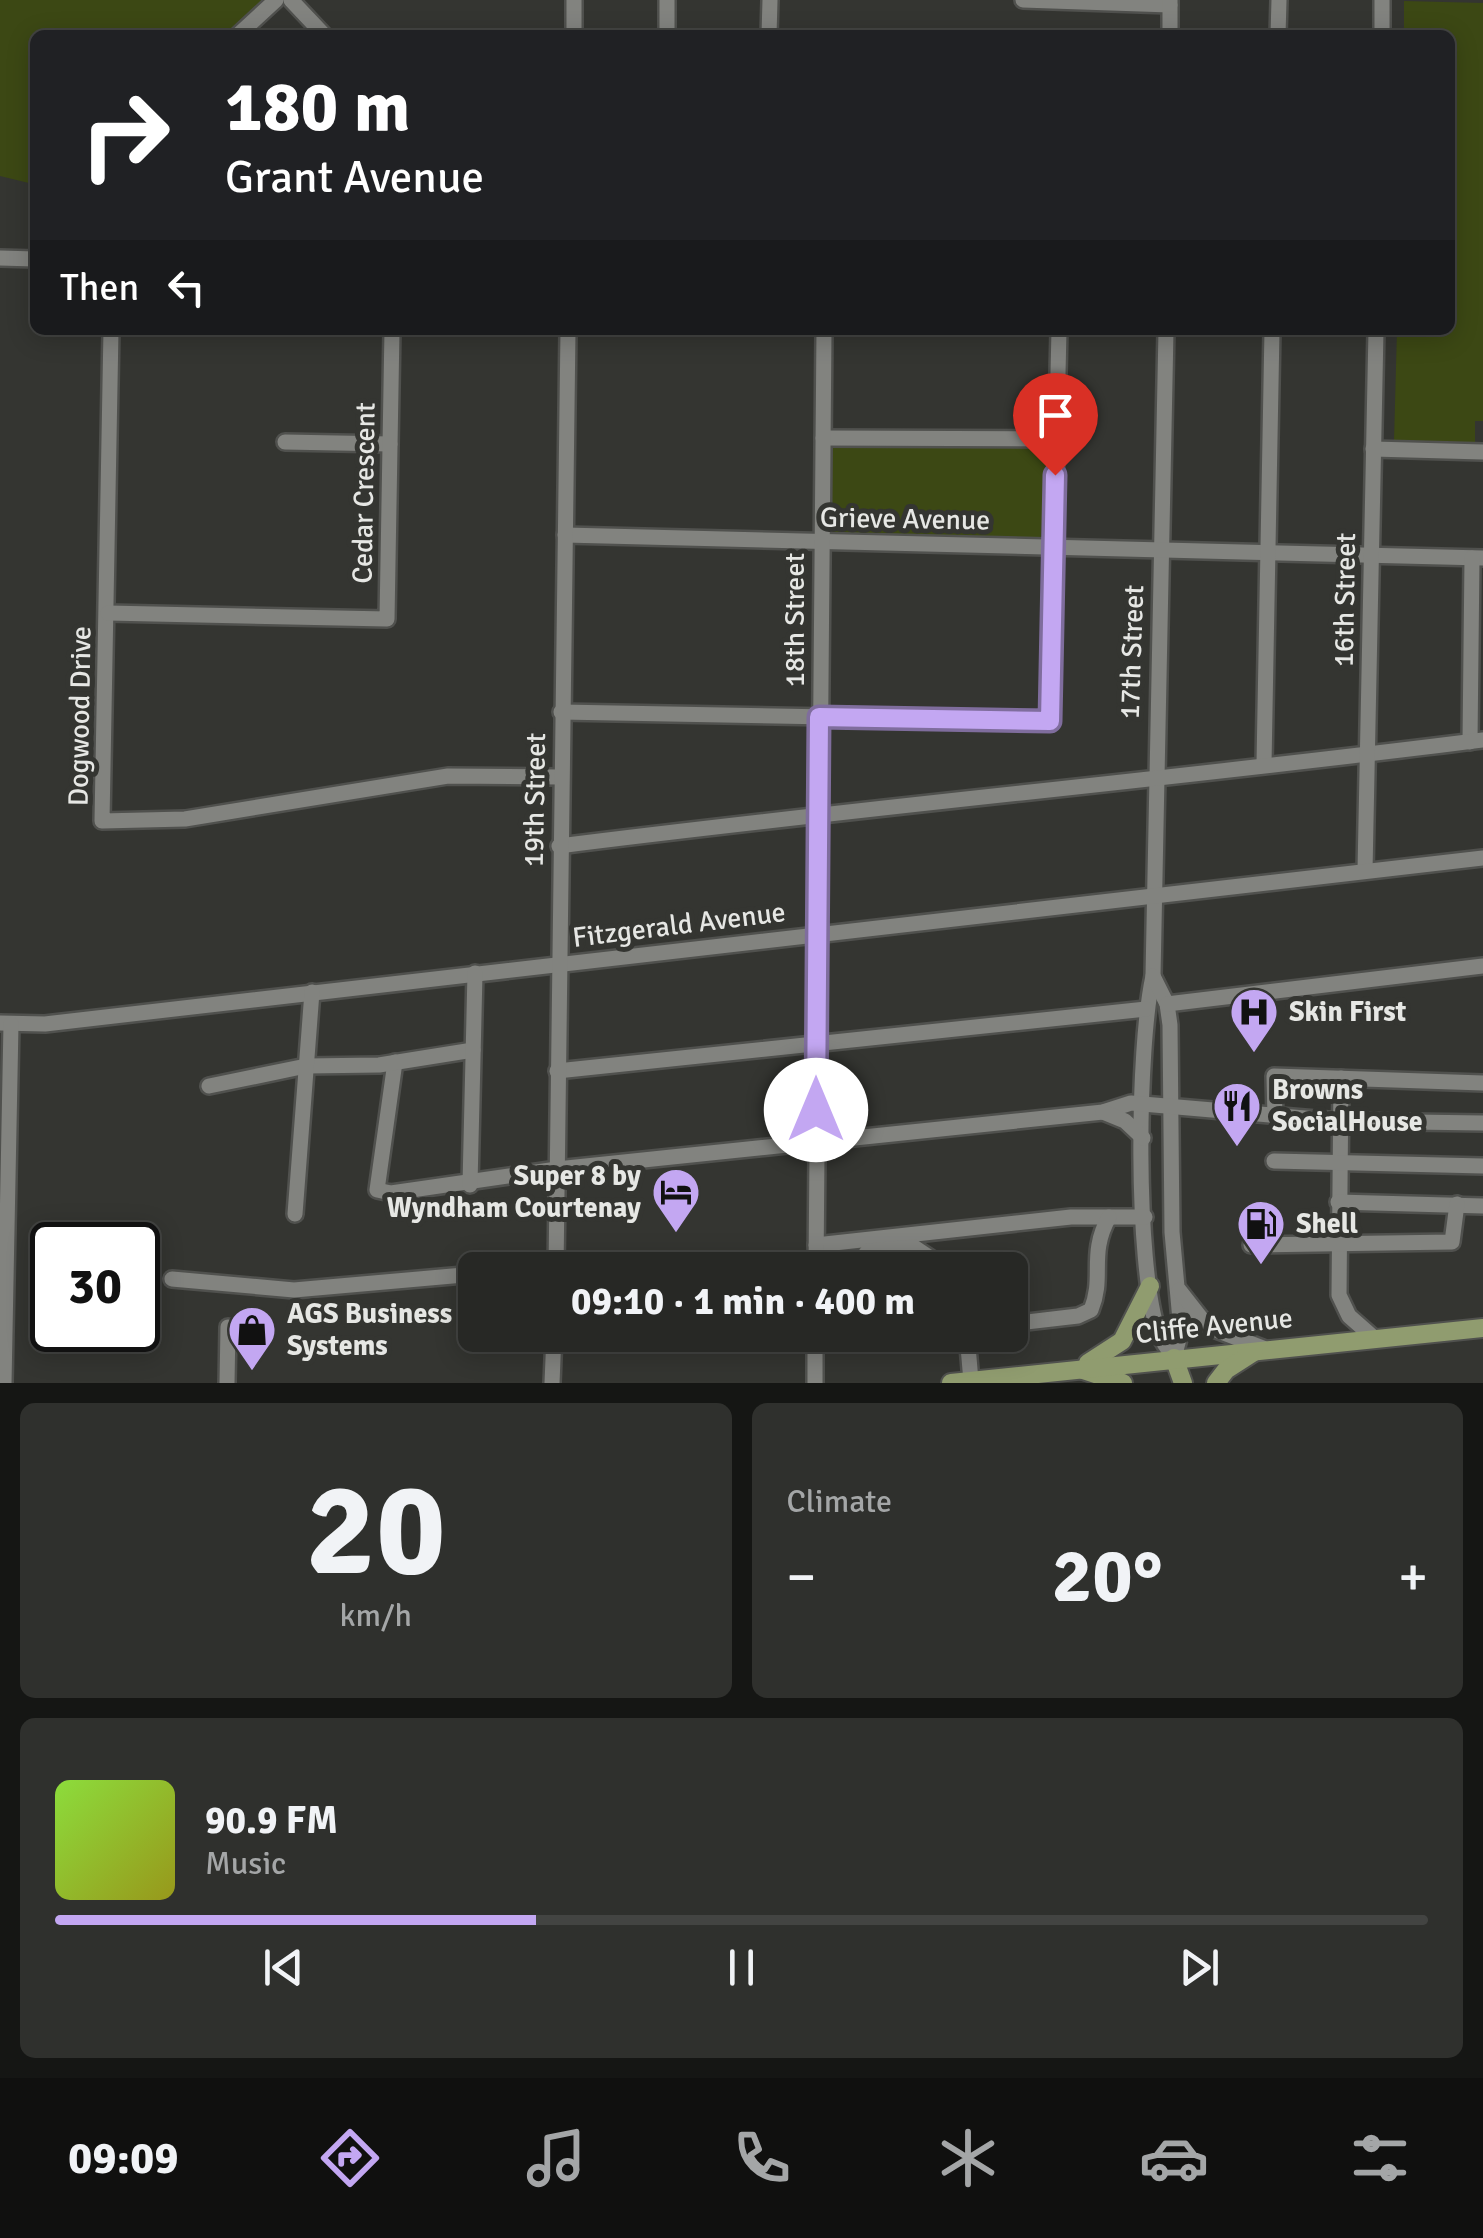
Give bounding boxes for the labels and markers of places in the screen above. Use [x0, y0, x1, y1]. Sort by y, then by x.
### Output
pin [1013, 373, 1098, 476]
hospital icon: Skin First [1228, 986, 1280, 1054]
place label: Skin First [1289, 995, 1407, 1029]
place label: Browns SocialHouse [1272, 1073, 1423, 1139]
restaurant icon: Browns SocialHouse [1211, 1080, 1263, 1148]
place label: Super 8 by Wyndham Courtenay [387, 1159, 641, 1225]
hotel icon: Super 8 by Wyndham Courtenay [650, 1166, 702, 1234]
fuel station icon: Shell [1235, 1198, 1287, 1266]
place label: Shell [1296, 1207, 1358, 1241]
place label: AGS Business Systems [287, 1297, 452, 1363]
shop icon: AGS Business Systems [226, 1304, 278, 1372]

